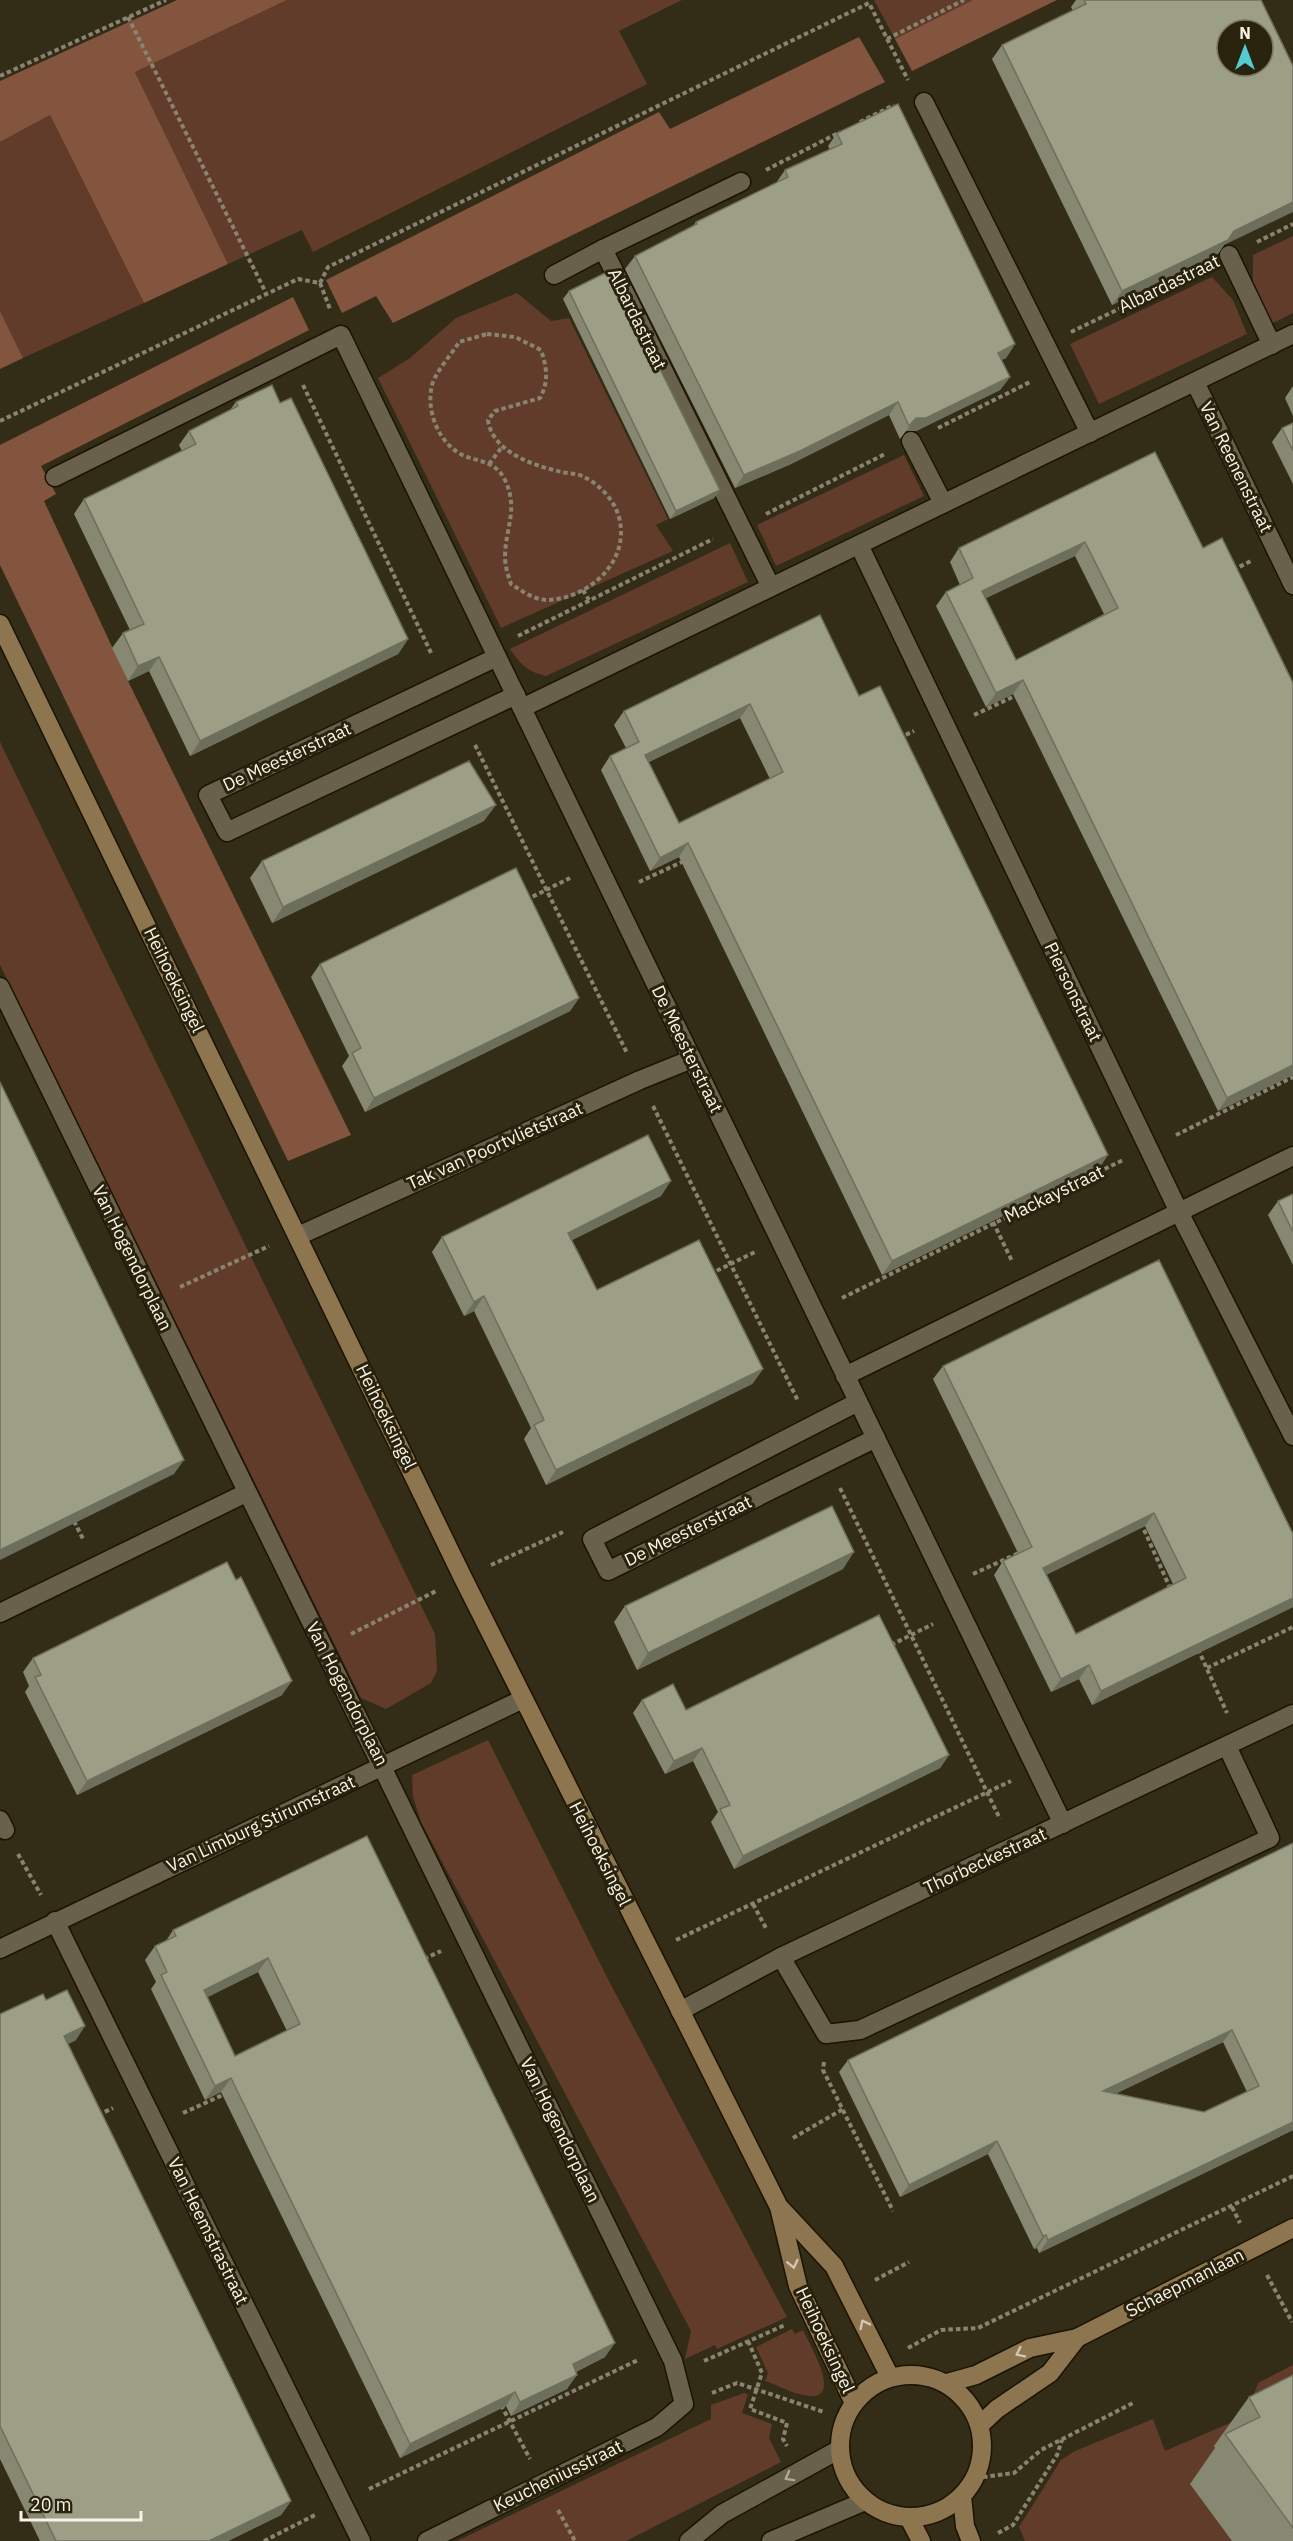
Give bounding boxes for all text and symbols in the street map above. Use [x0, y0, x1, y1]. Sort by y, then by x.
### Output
north arrow [1215, 18, 1275, 78]
text: N [1239, 23, 1251, 43]
street label: Albardastraat [1114, 249, 1223, 318]
street label: Albardastraat [603, 264, 672, 373]
street label: Van Reenenstraat [1195, 398, 1278, 536]
street label: De Meesterstraat [219, 717, 355, 796]
street label: Heihoeksingel [139, 923, 210, 1036]
street label: Piersonstraat [1039, 938, 1107, 1045]
street label: De Meesterstraat [647, 981, 728, 1116]
street label: Tak van Poortvlietstraat [403, 1096, 586, 1195]
street label: Mackaystraat [1000, 1160, 1107, 1228]
street label: Van Hogendorplaan [87, 1181, 178, 1334]
street label: Heihoeksingel [351, 1360, 422, 1473]
street label: De Meesterstraat [620, 1490, 755, 1571]
street label: Van Hogendorplaan [301, 1618, 394, 1770]
street label: Van Limburg Stirumstraat [163, 1770, 359, 1877]
street label: Heihoeksingel [564, 1798, 637, 1910]
street label: Thorbeckestraat [920, 1822, 1050, 1899]
street label: Van Hogendorplaan [515, 2053, 606, 2206]
street label: Van Heemstrastraat [163, 2153, 254, 2308]
street label: Schaepmanlaan [1122, 2243, 1248, 2322]
one-way arrow [785, 2259, 798, 2269]
street label: Heihoeksingel [791, 2283, 860, 2397]
one-way arrow [860, 2320, 872, 2331]
one-way arrow [1016, 2345, 1027, 2357]
street label: Keucheniusstraat [489, 2434, 626, 2517]
one-way arrow [784, 2470, 795, 2481]
scale bar [21, 2484, 141, 2522]
text: 20 m [30, 2493, 72, 2516]

